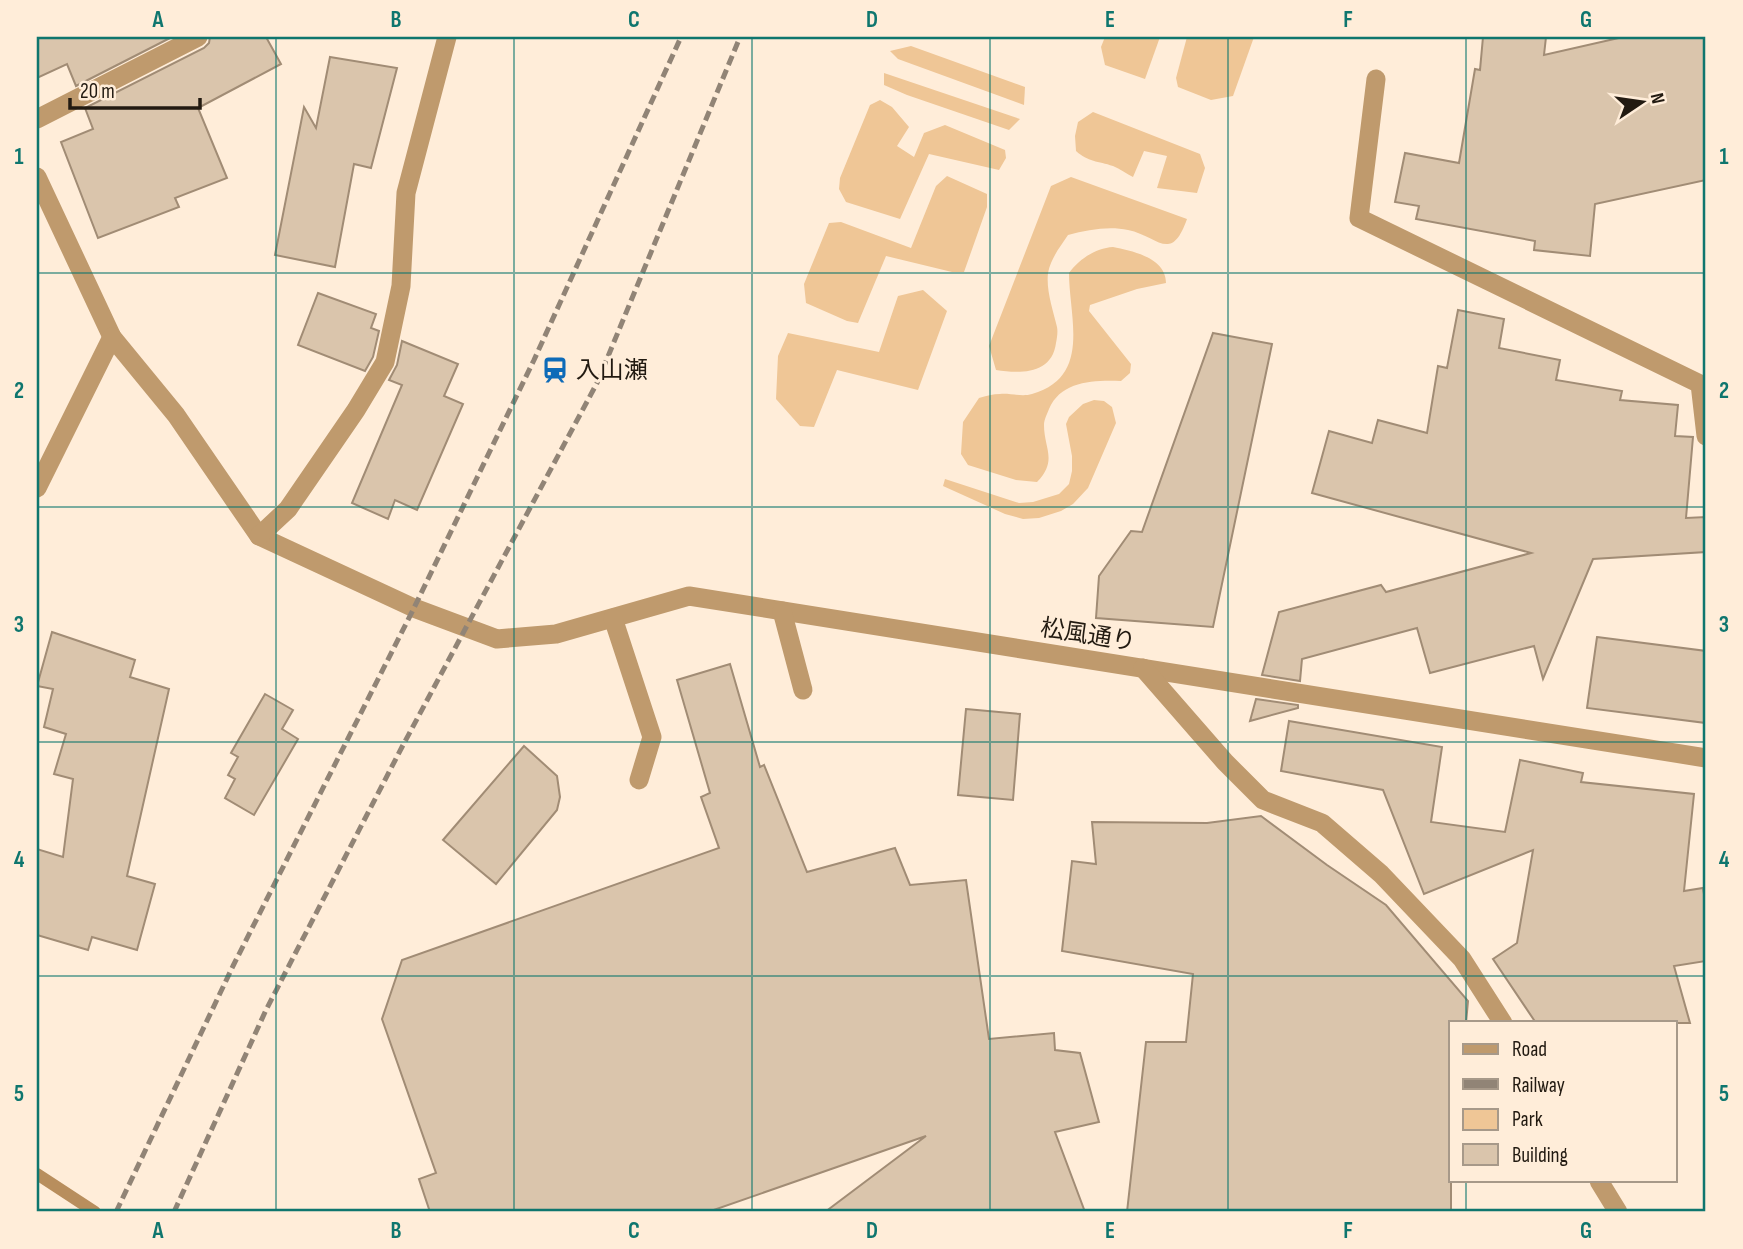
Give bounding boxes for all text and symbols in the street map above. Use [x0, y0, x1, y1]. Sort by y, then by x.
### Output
text: A [152, 6, 165, 34]
text: B [391, 6, 402, 34]
text: C [628, 6, 640, 34]
text: D [866, 6, 878, 34]
text: E [1105, 6, 1115, 34]
text: F [1343, 6, 1353, 34]
text: G [1580, 6, 1592, 34]
scale bar [70, 66, 200, 110]
north arrow [1606, 66, 1676, 136]
text: 20 m [80, 79, 115, 104]
text: N [1645, 91, 1669, 106]
text: 1 [14, 143, 24, 171]
text: 1 [1719, 143, 1729, 171]
station icon: 入山瀬 [540, 355, 570, 385]
place label: 入山瀬 [576, 356, 648, 385]
text: 2 [14, 377, 24, 405]
text: 2 [1719, 377, 1729, 405]
text: 3 [14, 611, 24, 639]
text: 3 [1719, 611, 1729, 639]
street label: 松風通り [1038, 613, 1138, 657]
text: 4 [14, 846, 25, 874]
text: 4 [1719, 846, 1730, 874]
legend [1449, 1021, 1676, 1182]
text: Road [1512, 1037, 1547, 1062]
text: Railway [1512, 1073, 1565, 1098]
text: 5 [14, 1080, 24, 1108]
text: 5 [1719, 1080, 1729, 1108]
text: Park [1512, 1107, 1543, 1132]
text: Building [1512, 1143, 1568, 1168]
text: A [152, 1217, 165, 1245]
text: B [391, 1217, 402, 1245]
text: C [628, 1217, 640, 1245]
text: D [866, 1217, 878, 1245]
text: E [1105, 1217, 1115, 1245]
text: F [1343, 1217, 1353, 1245]
text: G [1580, 1217, 1592, 1245]

